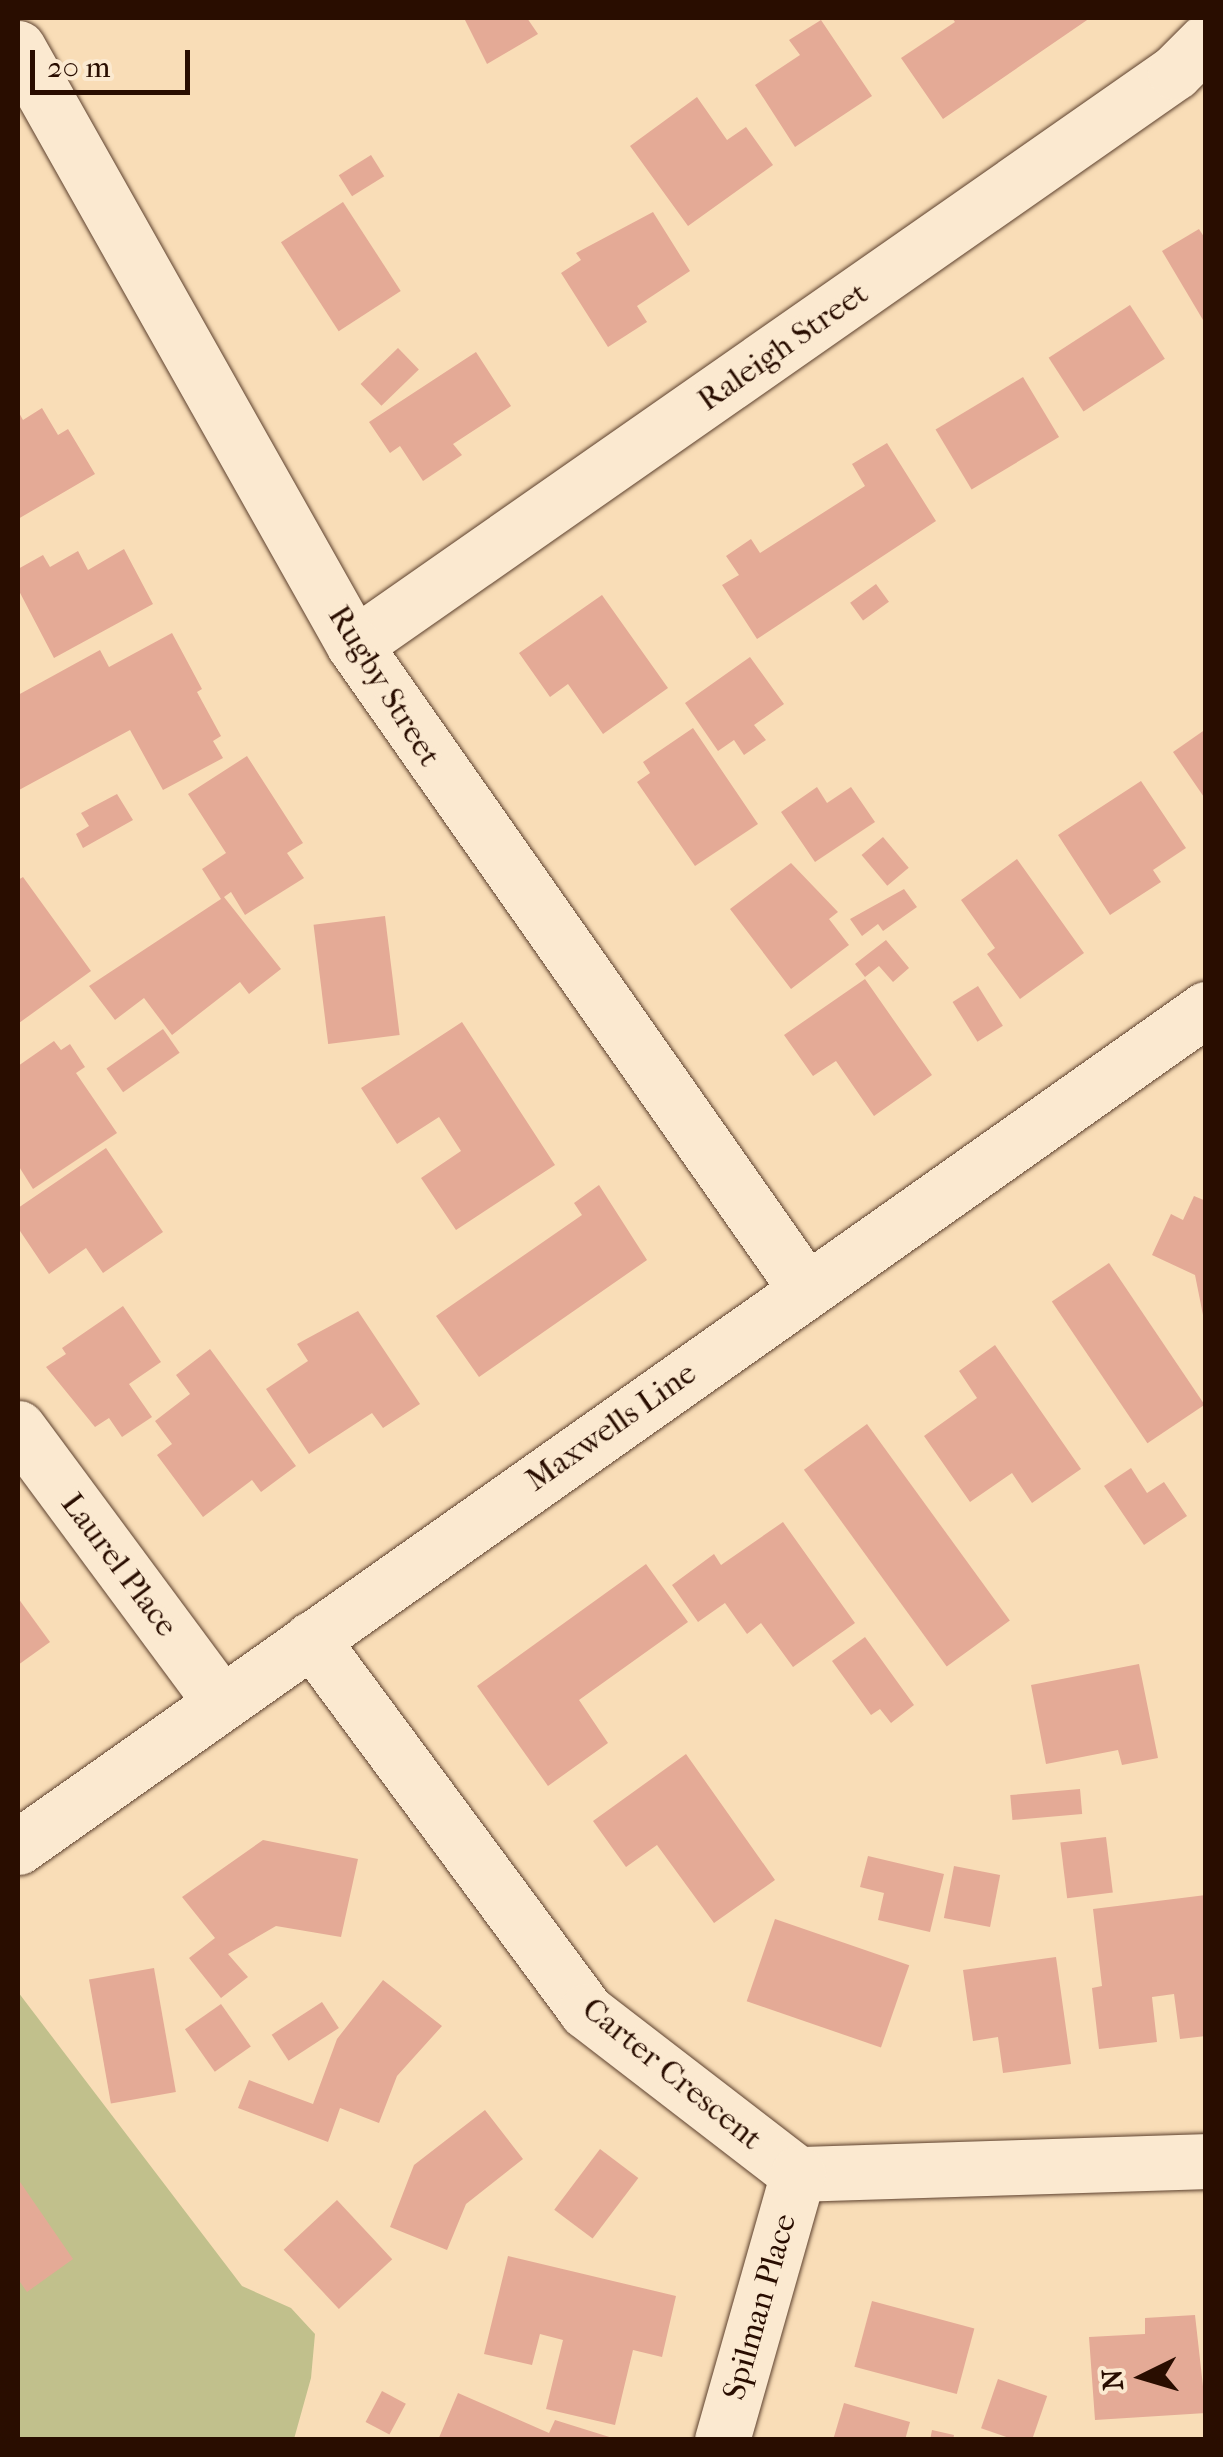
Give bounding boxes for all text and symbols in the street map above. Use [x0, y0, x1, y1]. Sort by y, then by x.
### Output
scale bar [35, 30, 195, 92]
text: 20 m [47, 50, 110, 85]
street label: Raleigh Street [691, 274, 875, 420]
street label: Rugby Street [319, 599, 449, 773]
street label: Maxwells Line [518, 1354, 704, 1500]
street label: Laurel Place [53, 1486, 185, 1644]
street label: Carter Crescent [574, 1990, 770, 2158]
street label: Spilman Place [715, 2210, 805, 2404]
north arrow [1093, 2327, 1193, 2427]
text: N [1095, 2368, 1130, 2392]

